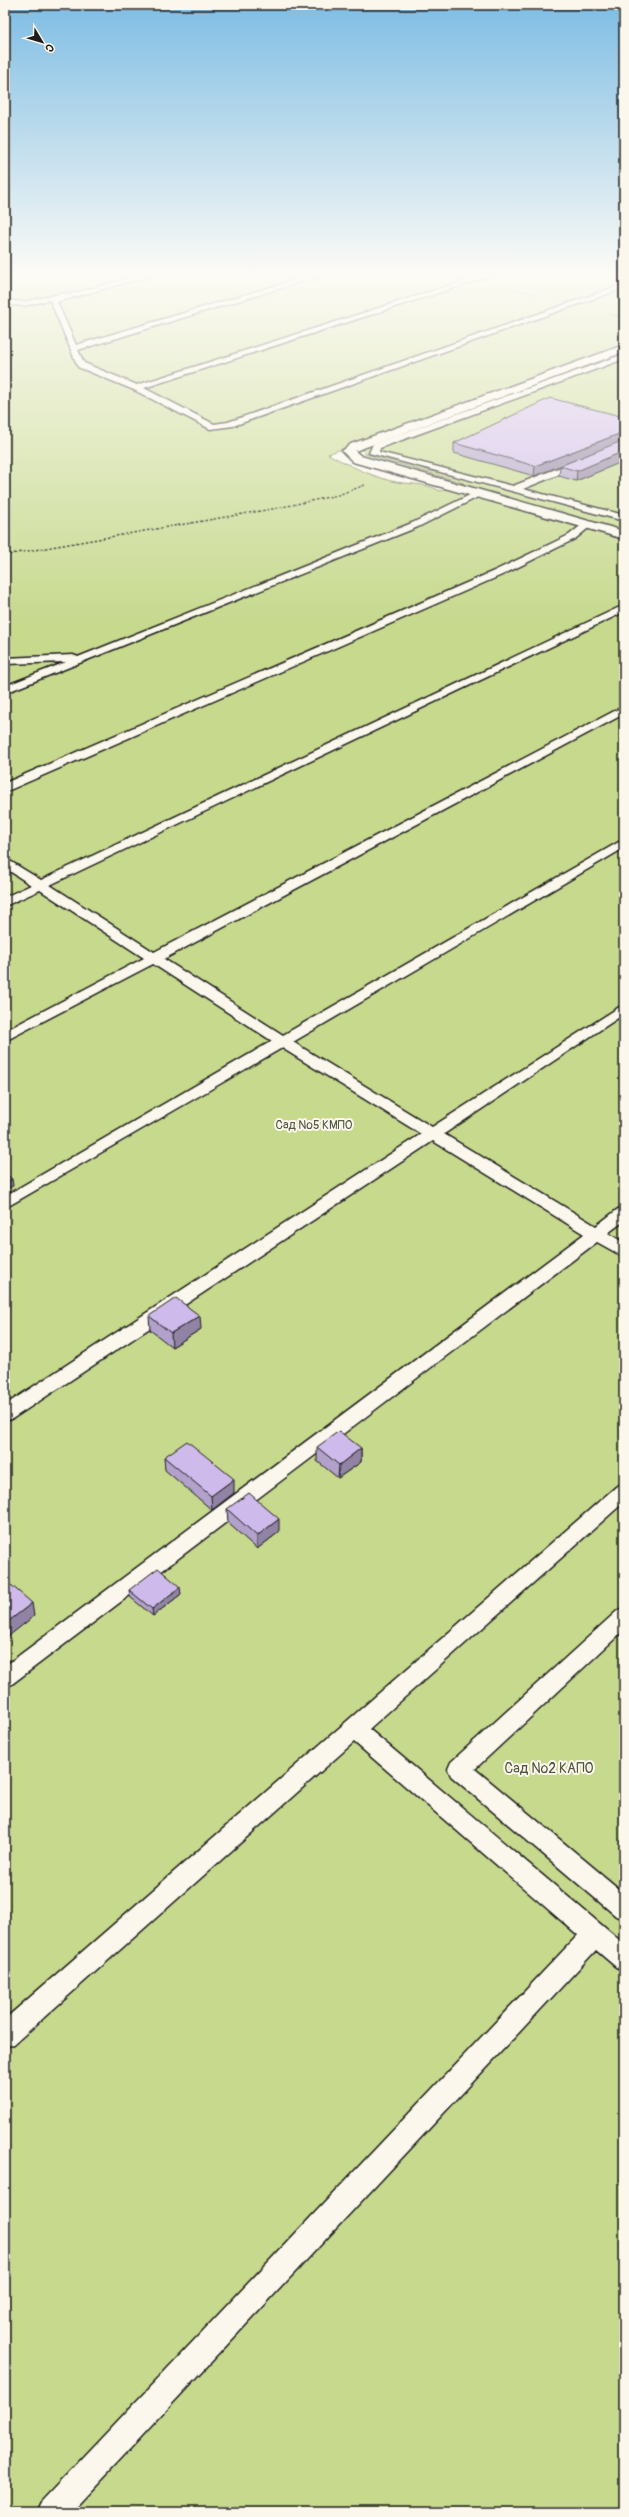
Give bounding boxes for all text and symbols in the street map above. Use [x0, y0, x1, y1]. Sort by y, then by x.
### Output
north arrow [22, 22, 62, 62]
text: С [42, 41, 57, 55]
park label: Сад №5 КМПО [276, 1118, 353, 1133]
park label: Сад №2 КАПО [505, 1760, 594, 1777]

